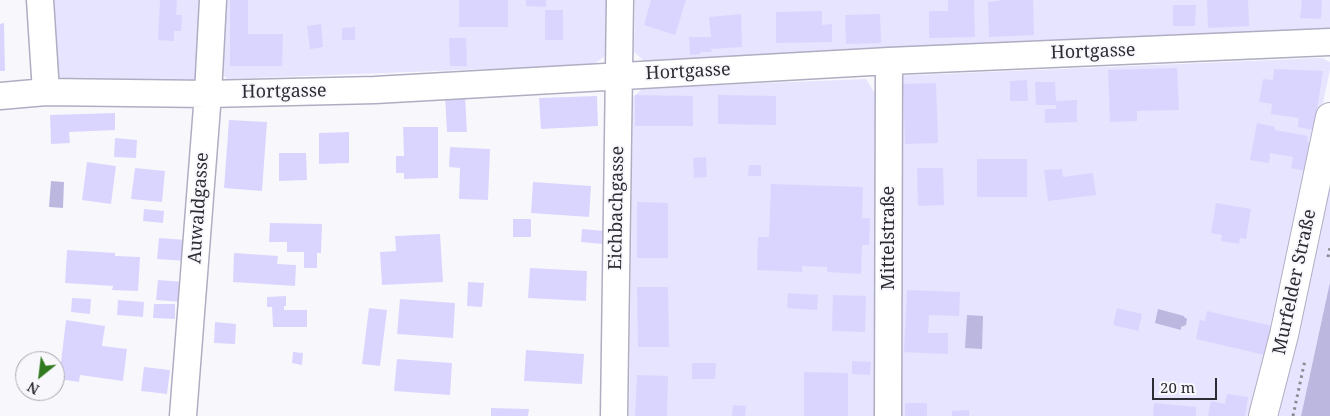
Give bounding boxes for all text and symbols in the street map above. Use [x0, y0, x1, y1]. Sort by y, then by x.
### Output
street label: Hortgasse [1050, 40, 1136, 64]
street label: Hortgasse [645, 59, 731, 85]
street label: Hortgasse [241, 80, 327, 104]
street label: Eichbachgasse [605, 146, 629, 270]
street label: Auwaldgasse [184, 152, 214, 264]
street label: Mittelstraße [878, 186, 900, 290]
street label: Murfelder Straße [1269, 207, 1321, 357]
north arrow [15, 351, 65, 401]
scale bar [1155, 368, 1220, 400]
text: 20 m [1160, 377, 1195, 397]
text: N [24, 378, 42, 400]

